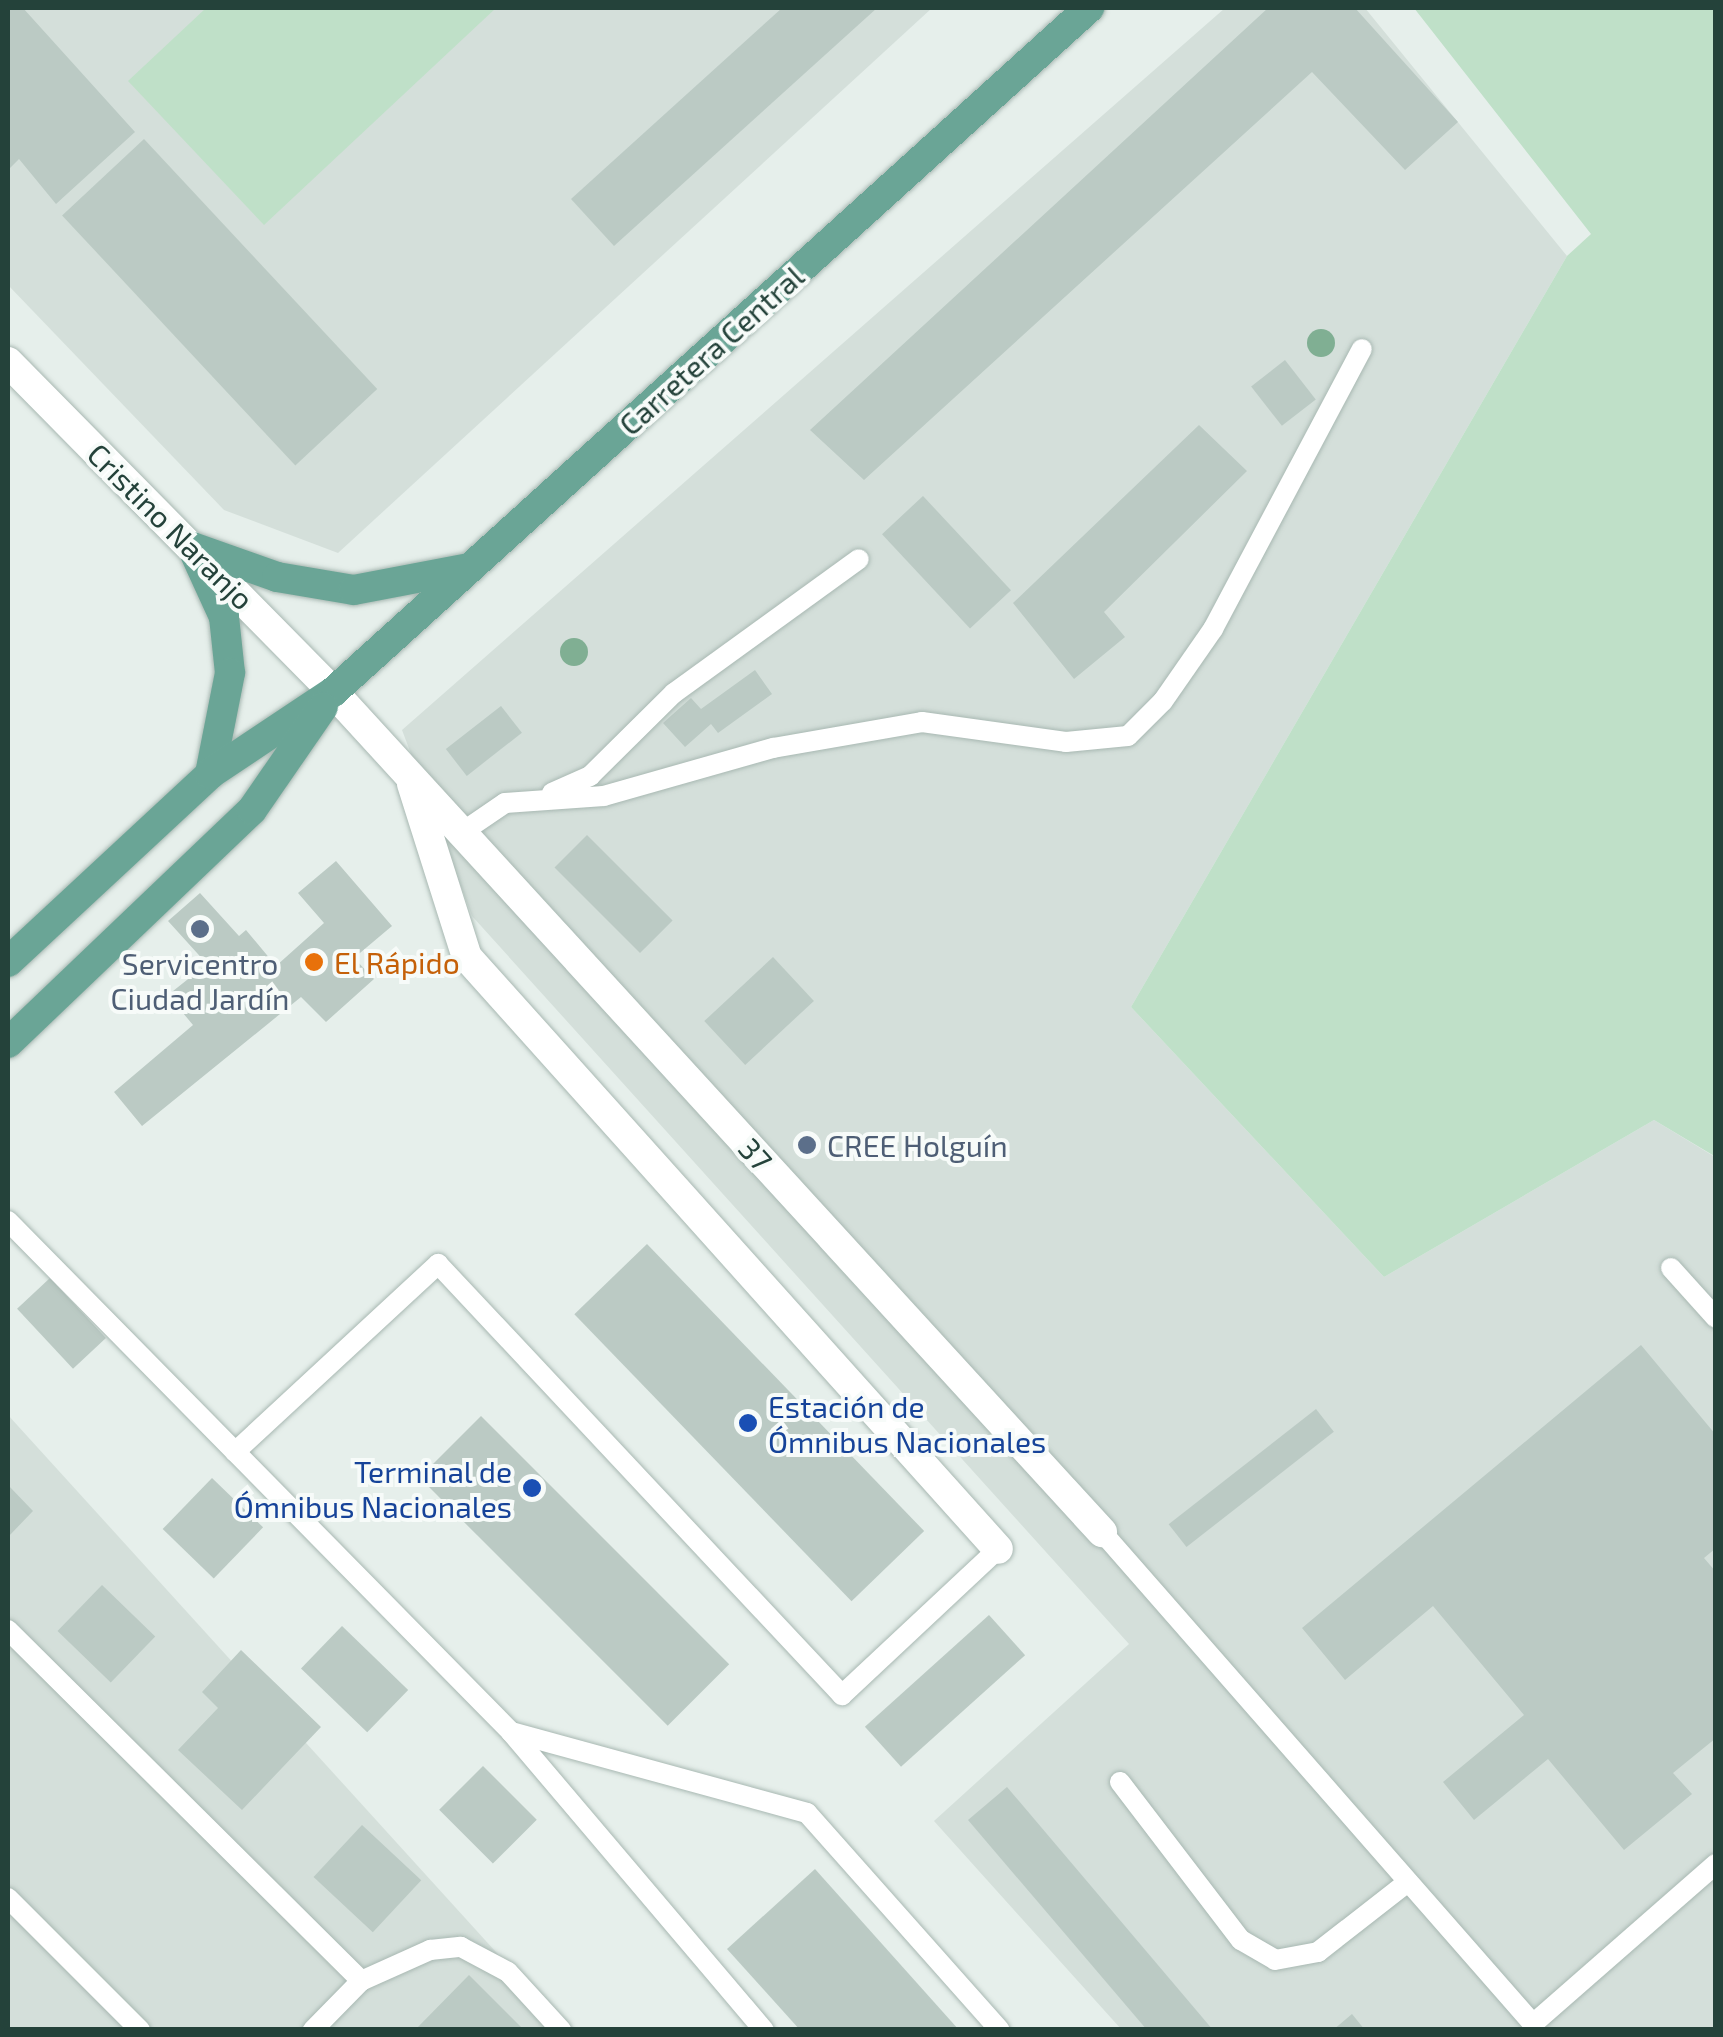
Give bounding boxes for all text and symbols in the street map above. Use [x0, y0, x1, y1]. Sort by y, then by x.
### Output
street label: Carretera Central [611, 258, 811, 442]
street label: Cristino Naranjo [81, 436, 261, 616]
marker: Servicentro Ciudad Jardín [189, 918, 211, 940]
place label: El Rápido [334, 944, 460, 980]
place label: Servicentro Ciudad Jardín [110, 945, 290, 1016]
marker: El Rápido [303, 951, 325, 973]
place label: CREE Holguín [827, 1127, 1008, 1163]
street label: 37 [732, 1130, 780, 1178]
marker: CREE Holguín [796, 1134, 818, 1156]
place label: Estación de Ómnibus Nacionales [768, 1388, 1046, 1458]
marker: Estación de Ómnibus Nacionales [737, 1412, 759, 1434]
place label: Terminal de Ómnibus Nacionales [234, 1453, 512, 1524]
marker: Terminal de Ómnibus Nacionales [521, 1477, 543, 1499]

